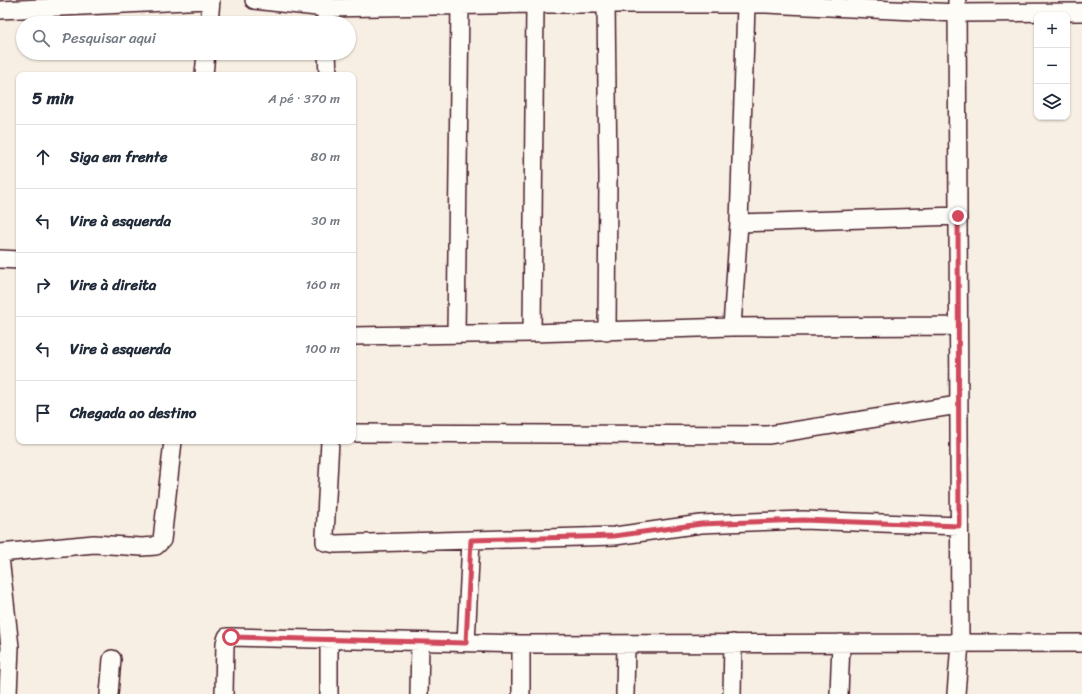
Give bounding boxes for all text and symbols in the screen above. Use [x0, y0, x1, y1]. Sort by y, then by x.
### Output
map controls [1034, 12, 1070, 120]
button: + [1034, 12, 1070, 48]
search box [16, 16, 356, 60]
text: Pesquisar aqui [62, 25, 156, 51]
icon: search [30, 27, 52, 49]
button: − [1034, 48, 1070, 84]
text: 5 min [32, 83, 74, 113]
button: layers [1034, 84, 1070, 120]
text: A pé · 370 m [268, 87, 340, 110]
text: Siga em frente [70, 144, 167, 170]
text: 80 m [311, 145, 340, 168]
icon: ahead [32, 146, 54, 168]
route end [949, 207, 967, 225]
text: Vire à esquerda [70, 208, 171, 234]
text: 30 m [311, 209, 340, 232]
icon: left [32, 210, 54, 232]
text: Vire à direita [70, 272, 156, 298]
text: 160 m [305, 273, 340, 296]
icon: right [32, 274, 54, 296]
text: Vire à esquerda [70, 336, 171, 362]
text: 100 m [305, 337, 340, 360]
icon: left [32, 338, 54, 360]
text: Chegada ao destino [70, 400, 196, 426]
icon: arrive [32, 402, 54, 424]
route start [222, 628, 240, 646]

